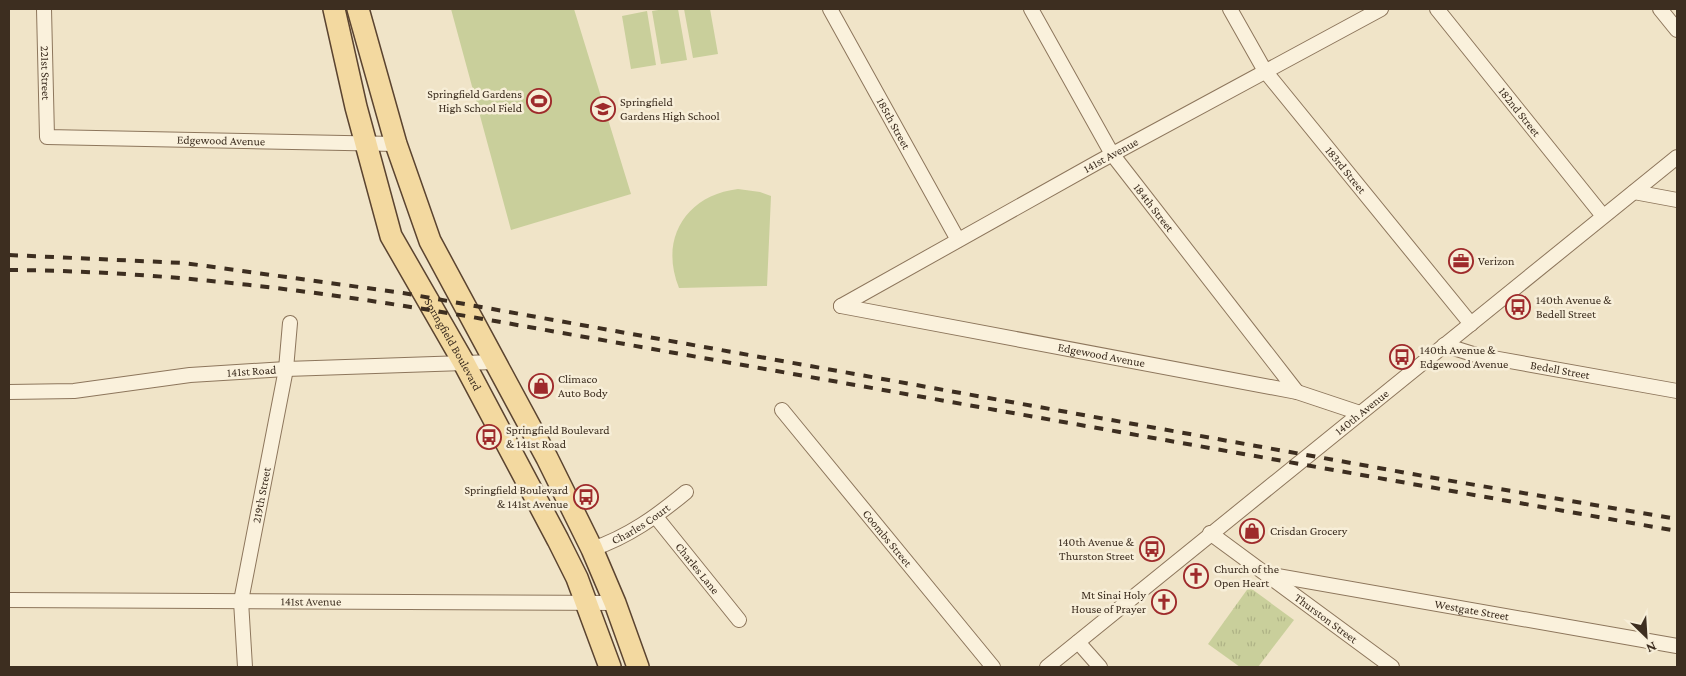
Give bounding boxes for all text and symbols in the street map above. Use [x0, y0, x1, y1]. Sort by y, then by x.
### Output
street label: 221st Street [38, 46, 53, 101]
street label: 182nd Street [1496, 84, 1544, 140]
place label: Springfield Gardens High School Field [427, 87, 523, 115]
sports icon: Springfield Gardens High School Field [526, 88, 552, 114]
place label: Springfield Gardens High School [620, 95, 720, 123]
street label: 185th Street [874, 95, 914, 153]
school or university icon: Springfield Gardens High School [590, 96, 616, 122]
street label: Edgewood Avenue [177, 133, 265, 148]
street label: 141st Avenue [1081, 135, 1141, 176]
street label: 183rd Street [1322, 144, 1370, 197]
street label: 184th Street [1131, 181, 1177, 235]
office icon: Verizon [1448, 248, 1474, 274]
place label: Verizon [1478, 254, 1515, 268]
place label: 140th Avenue & Bedell Street [1536, 293, 1612, 321]
bus stop icon: 140th Avenue & Bedell Street [1505, 294, 1531, 320]
street label: Springfield Boulevard [421, 296, 485, 394]
street label: Edgewood Avenue [1057, 340, 1146, 370]
place label: 140th Avenue & Edgewood Avenue [1420, 343, 1508, 371]
bus stop icon: 140th Avenue & Edgewood Avenue [1389, 344, 1415, 370]
street label: Bedell Street [1529, 358, 1592, 382]
street label: 141st Road [227, 363, 278, 380]
place label: Climaco Auto Body [558, 372, 608, 400]
shop icon: Climaco Auto Body [528, 373, 554, 399]
street label: 140th Avenue [1332, 386, 1391, 438]
place label: Springfield Boulevard & 141st Road [506, 423, 610, 451]
bus stop icon: Springfield Boulevard & 141st Road [476, 424, 502, 450]
street label: 219th Street [249, 465, 274, 524]
place label: Springfield Boulevard & 141st Avenue [464, 483, 569, 511]
bus stop icon: Springfield Boulevard & 141st Avenue [573, 484, 599, 510]
street label: Charles Court [609, 500, 674, 547]
street label: Coombs Street [860, 507, 916, 571]
shop icon: Crisdan Grocery [1239, 518, 1265, 544]
place label: Crisdan Grocery [1270, 524, 1348, 538]
place label: 140th Avenue & Thurston Street [1058, 535, 1135, 563]
bus stop icon: 140th Avenue & Thurston Street [1139, 536, 1165, 562]
street label: Charles Lane [673, 540, 722, 597]
place label: Church of the Open Heart [1214, 562, 1279, 590]
church icon: Church of the Open Heart [1183, 563, 1209, 589]
place label: Mt Sinai Holy House of Prayer [1071, 588, 1147, 616]
church icon: Mt Sinai Holy House of Prayer [1151, 589, 1177, 615]
street label: Thurston Street [1292, 591, 1361, 647]
street label: 141st Avenue [281, 594, 341, 609]
street label: Westgate Street [1434, 597, 1511, 624]
north arrow [1621, 611, 1671, 661]
text: N [1643, 639, 1659, 657]

